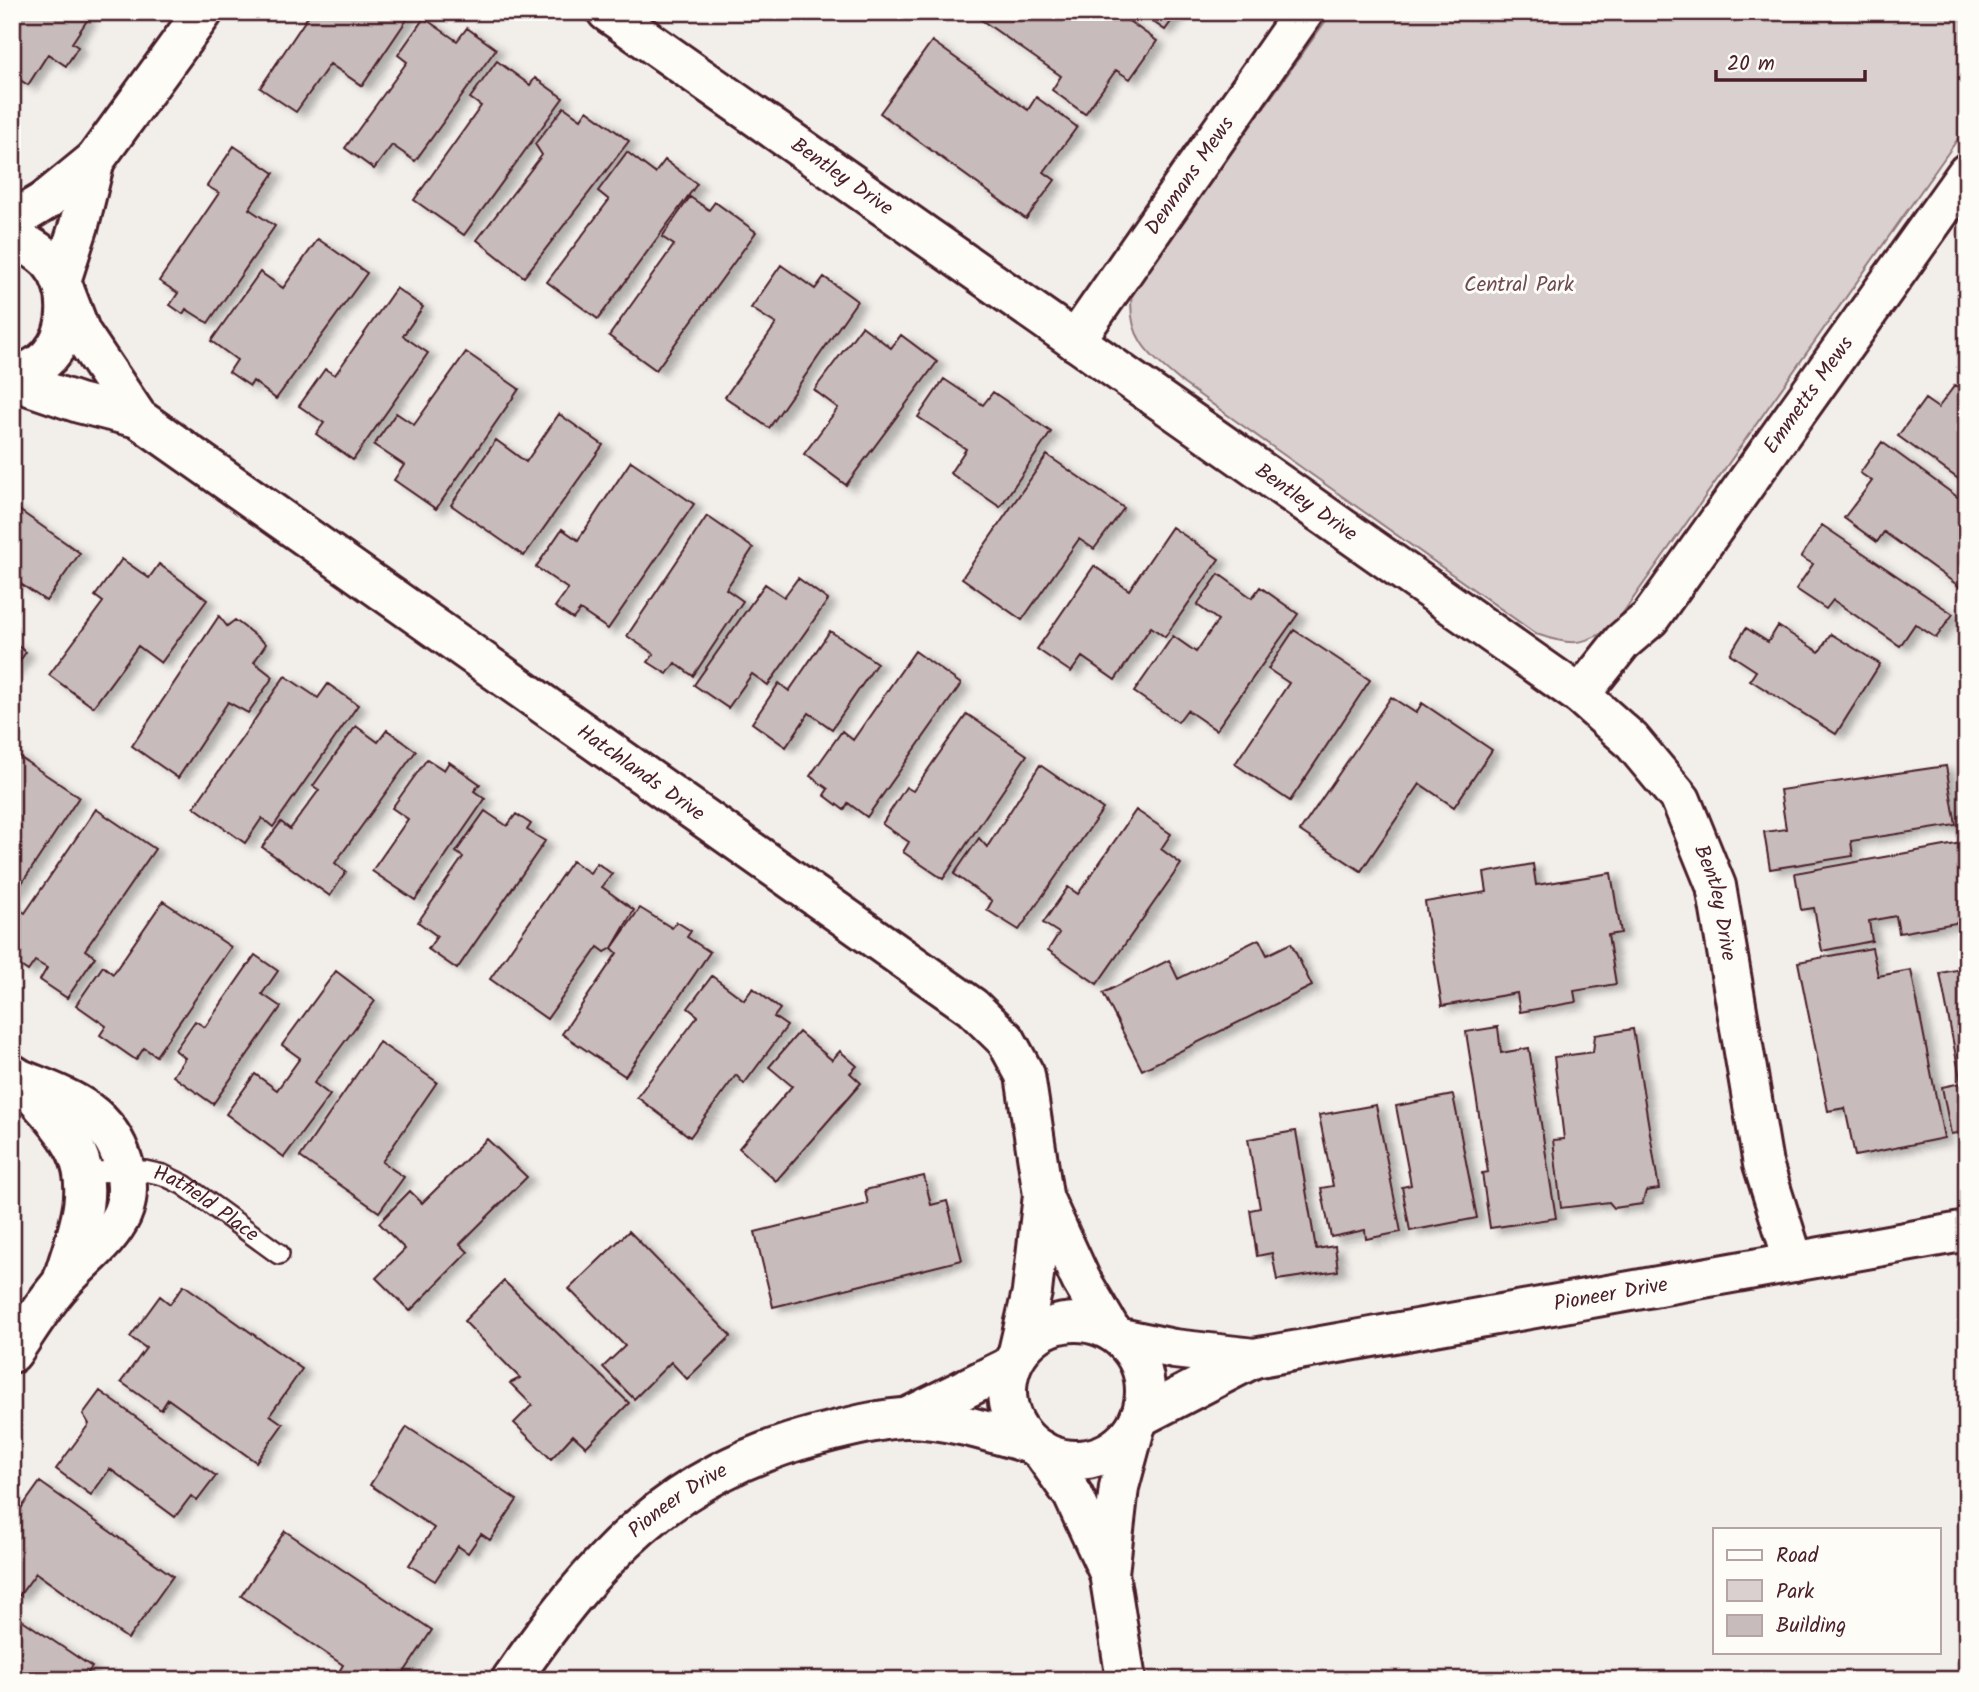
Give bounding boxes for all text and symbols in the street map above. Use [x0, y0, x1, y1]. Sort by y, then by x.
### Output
scale bar [1716, 38, 1865, 82]
text: 20 m [1727, 48, 1775, 81]
street label: Denmans Mews [1137, 110, 1243, 242]
street label: Bentley Drive [784, 129, 900, 225]
park label: Central Park [1464, 269, 1574, 302]
street label: Emmetts Mews [1755, 329, 1862, 461]
street label: Bentley Drive [1248, 455, 1365, 551]
street label: Hatchlands Drive [570, 716, 712, 830]
street label: Bentley Drive [1684, 840, 1745, 964]
street label: Hatfield Place [150, 1157, 266, 1251]
street label: Pioneer Drive [1551, 1268, 1671, 1321]
street label: Pioneer Drive [620, 1454, 734, 1547]
legend [1713, 1528, 1940, 1654]
text: Road [1776, 1540, 1819, 1573]
text: Park [1776, 1576, 1814, 1609]
text: Building [1776, 1610, 1846, 1643]

